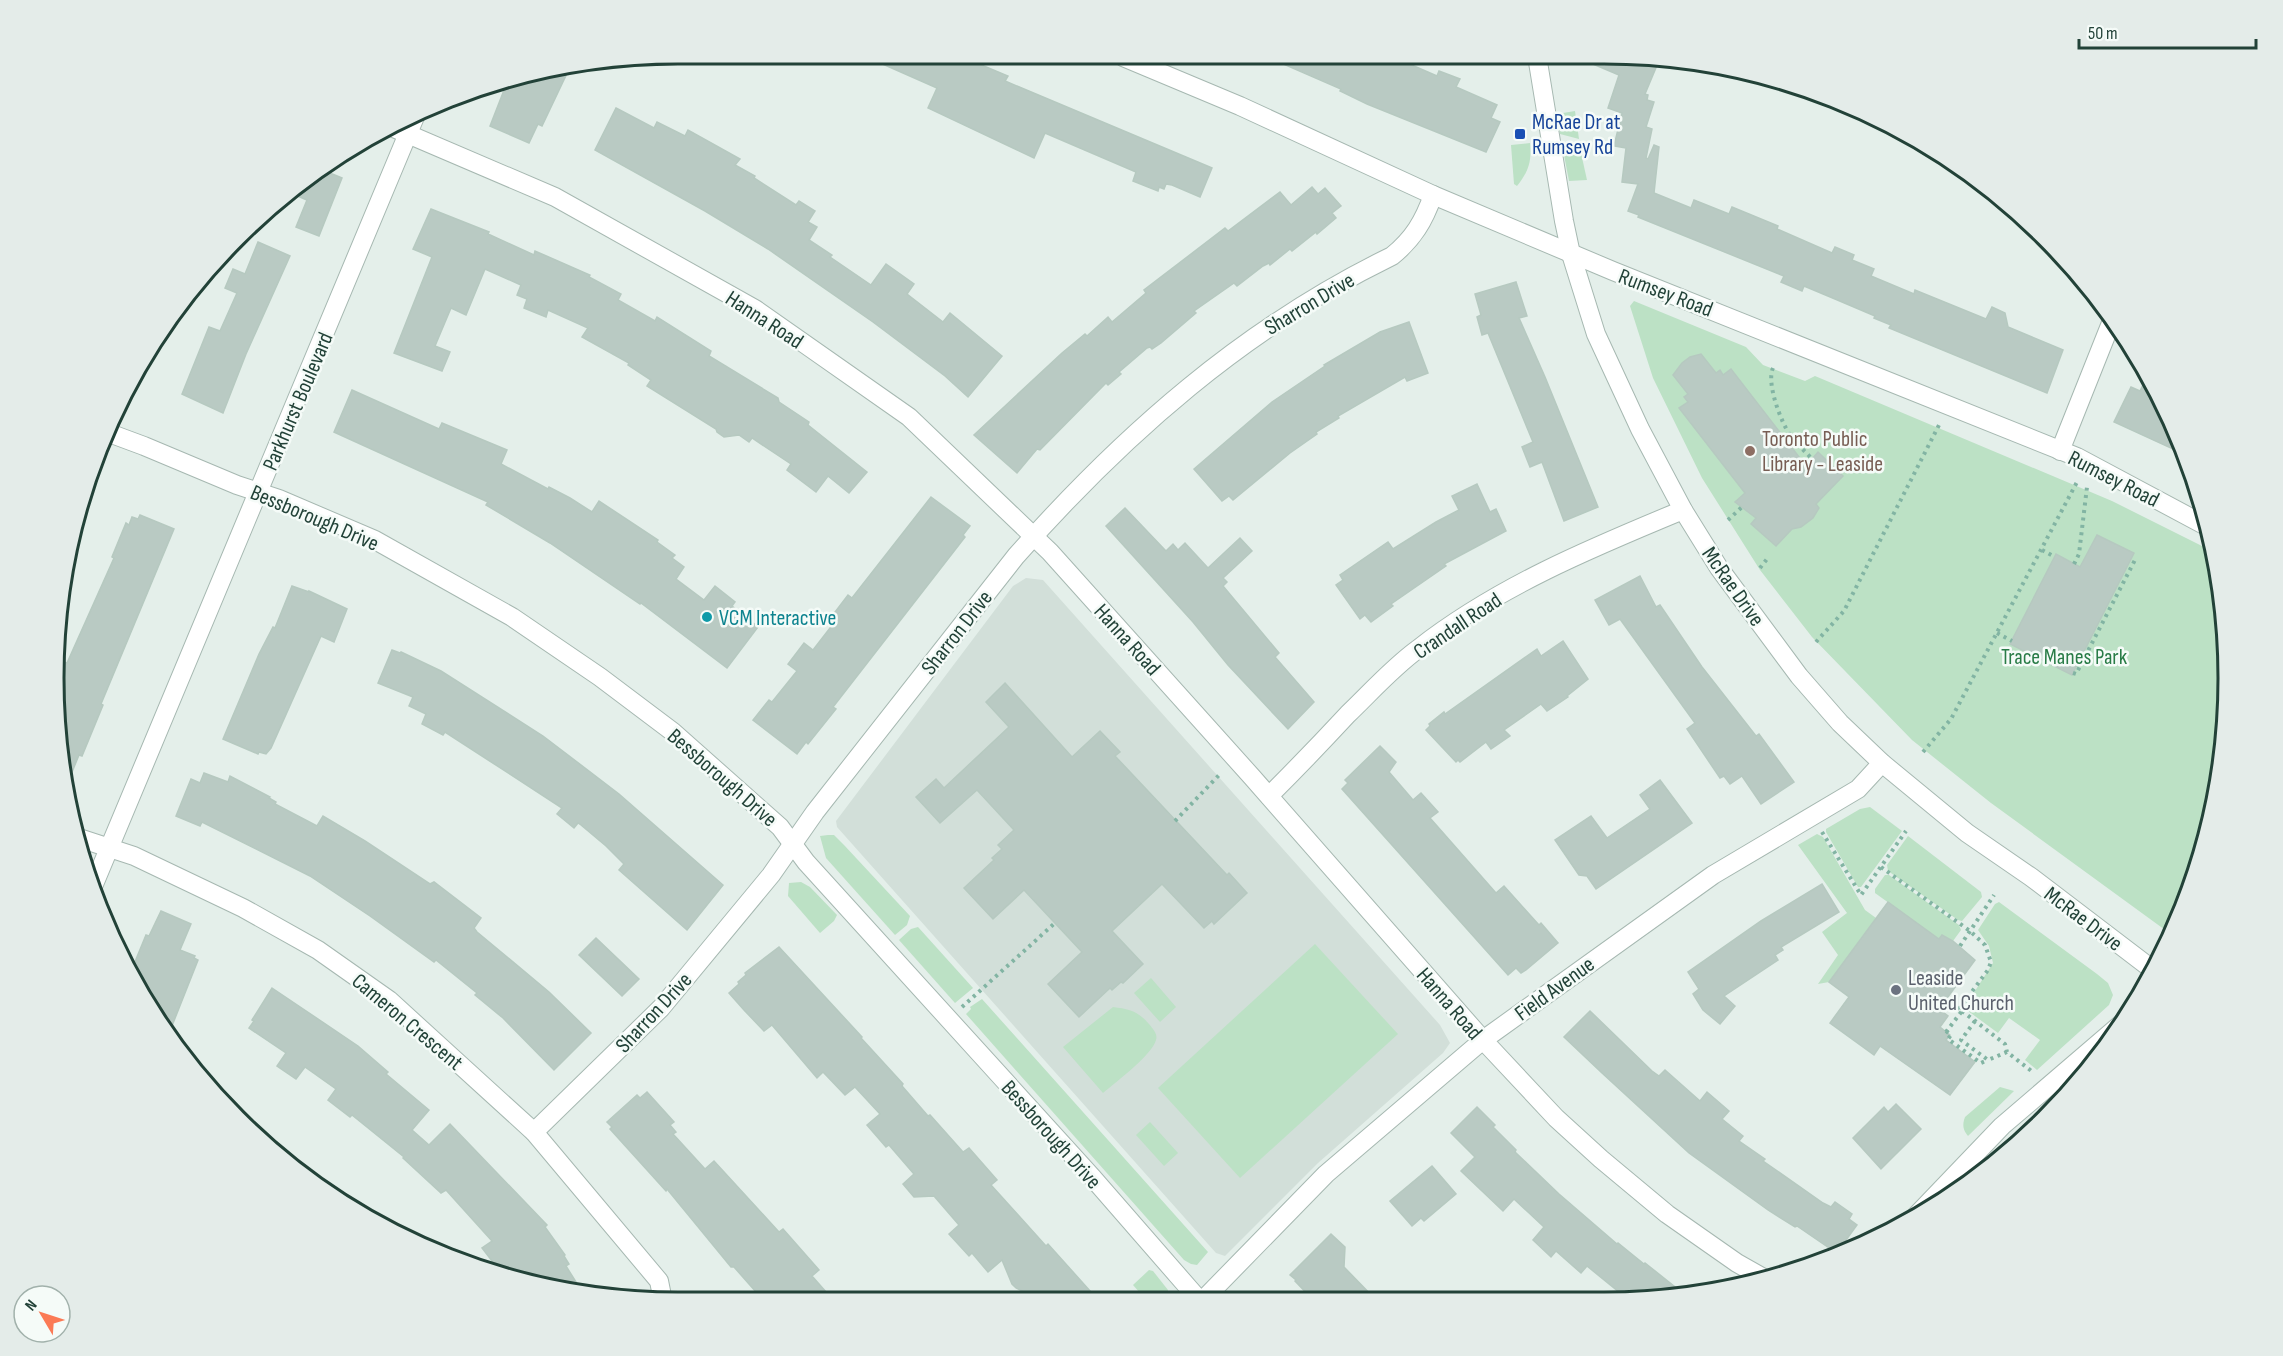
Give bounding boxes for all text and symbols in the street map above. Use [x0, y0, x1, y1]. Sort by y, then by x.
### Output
scale bar [2079, 12, 2256, 50]
text: 50 m [2088, 23, 2118, 44]
place label: McRae Dr at Rumsey Rd [1532, 109, 1621, 161]
marker: McRae Dr at Rumsey Rd [1513, 127, 1527, 141]
street label: Rumsey Road [1615, 263, 1716, 324]
street label: Sharron Drive [1260, 267, 1360, 342]
street label: Hanna Road [720, 285, 808, 355]
street label: Parkhurst Boulevard [257, 328, 340, 475]
place label: Toronto Public Library - Leaside [1762, 426, 1883, 478]
marker: Toronto Public Library - Leaside [1743, 444, 1757, 458]
street label: Rumsey Road [2063, 445, 2163, 514]
street label: Bessborough Drive [246, 479, 383, 558]
street label: McRae Drive [1696, 542, 1770, 632]
street label: Sharron Drive [916, 585, 999, 681]
street label: Crandall Road [1409, 587, 1507, 666]
street label: Hanna Road [1088, 599, 1166, 681]
place label: VCM Interactive [719, 605, 836, 632]
marker: VCM Interactive [700, 610, 714, 624]
park label: Trace Manes Park [2001, 644, 2128, 671]
street label: Bessborough Drive [662, 723, 783, 833]
street label: McRae Drive [2039, 881, 2128, 957]
street label: Field Avenue [1510, 951, 1600, 1027]
street label: Hanna Road [1410, 962, 1488, 1046]
place label: Leaside United Church [1908, 965, 2014, 1017]
street label: Sharron Drive [610, 967, 698, 1059]
street label: Cameron Crescent [346, 968, 468, 1077]
marker: Leaside United Church [1889, 983, 1903, 997]
street label: Bessborough Drive [995, 1075, 1107, 1195]
north arrow [12, 1284, 72, 1344]
text: N [21, 1296, 42, 1315]

